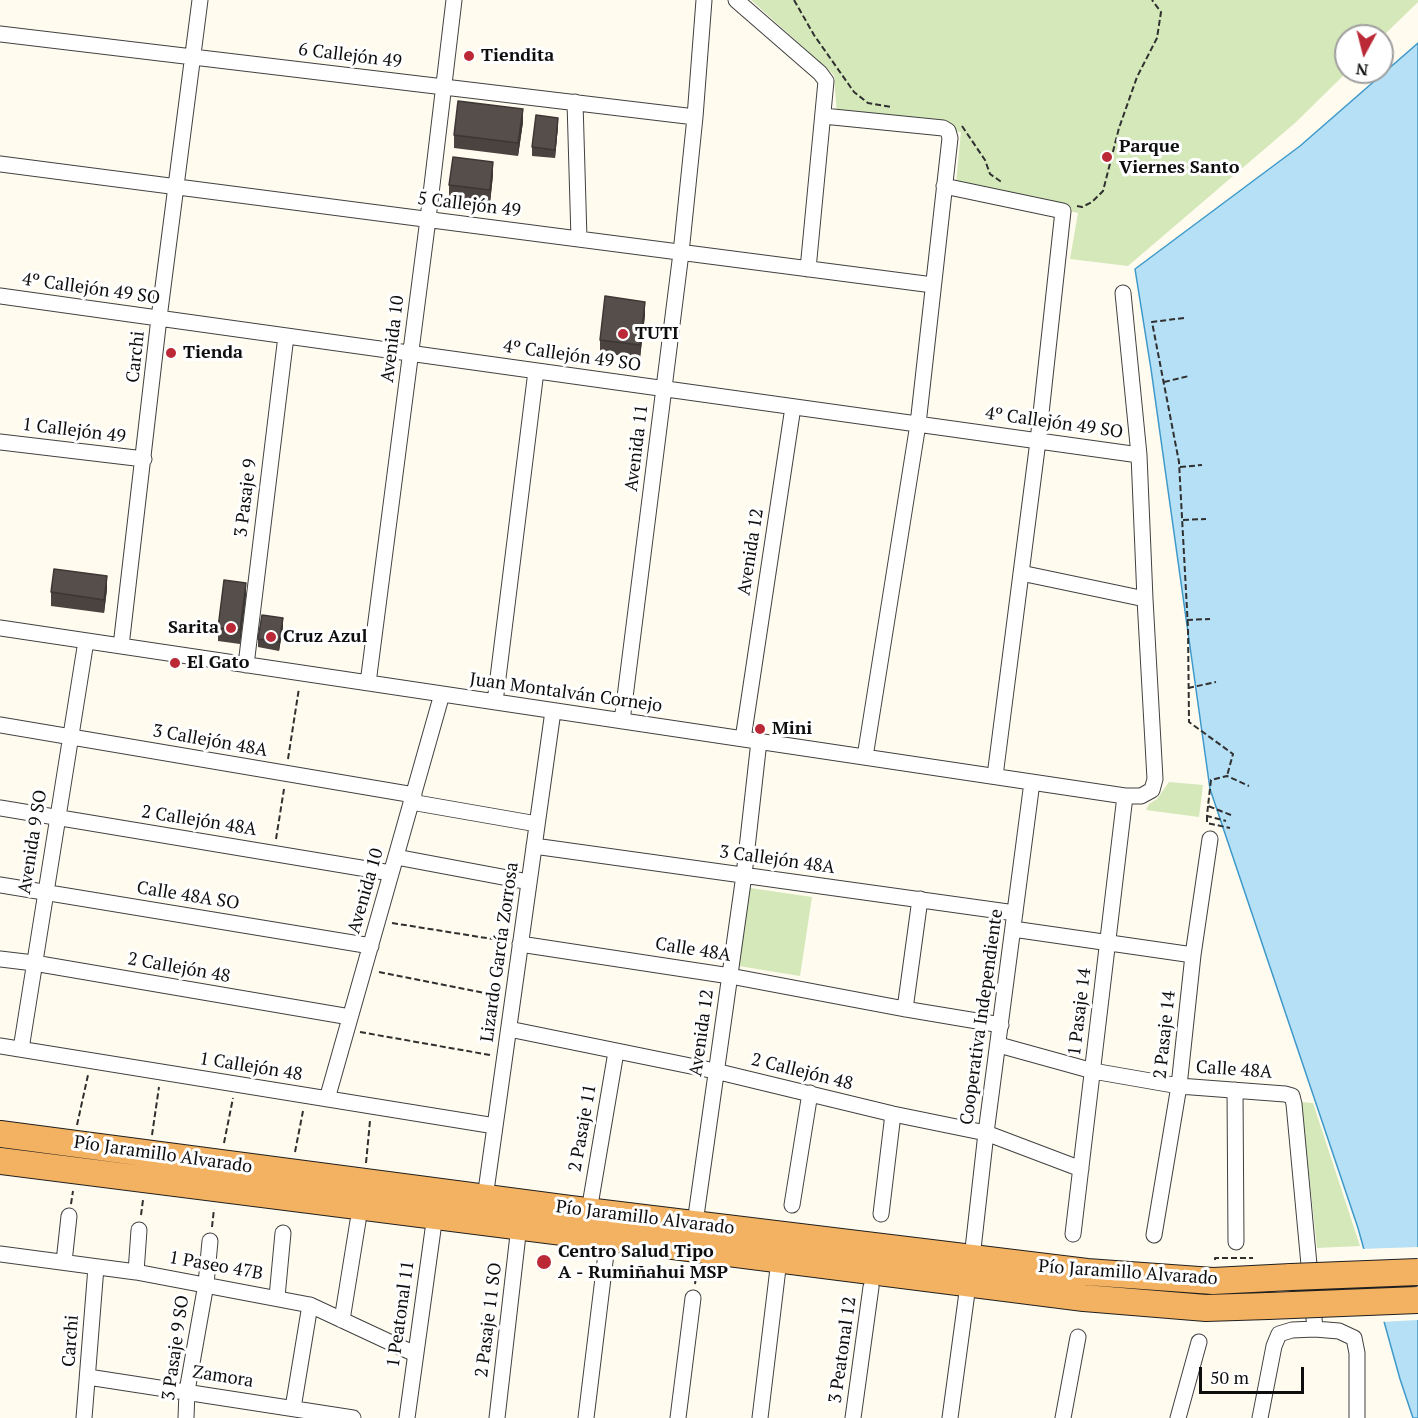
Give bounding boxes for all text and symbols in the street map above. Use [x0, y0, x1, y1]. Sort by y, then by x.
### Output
north arrow [1334, 24, 1394, 84]
street label: 6 Callejón 49 [297, 39, 403, 73]
place label: Tiendita [481, 45, 554, 67]
marker: Tiendita [462, 49, 476, 63]
text: N [1355, 58, 1369, 82]
place label: Parque Viernes Santo [1119, 136, 1239, 178]
marker: Parque Viernes Santo [1100, 150, 1114, 164]
street label: 5 Callejón 49 [416, 188, 522, 222]
street label: 4º Callejón 49 SO [21, 269, 161, 309]
street label: Avenida 10 [377, 294, 409, 384]
place label: TUTI [635, 323, 679, 345]
marker: TUTI [616, 327, 630, 341]
street label: Carchi [123, 330, 149, 384]
street label: 4º Callejón 49 SO [502, 336, 642, 376]
place label: Tienda [183, 342, 243, 364]
marker: Tienda [164, 346, 178, 360]
street label: Avenida 11 [621, 403, 653, 493]
street label: 4º Callejón 49 SO [984, 403, 1124, 443]
street label: 1 Callejón 49 [21, 414, 127, 448]
street label: 3 Pasaje 9 [230, 458, 262, 538]
street label: Avenida 12 [733, 507, 769, 597]
place label: Sarita [168, 617, 219, 639]
marker: Sarita [224, 621, 238, 635]
place label: Cruz Azul [283, 626, 367, 648]
marker: Cruz Azul [264, 630, 278, 644]
place label: El Gato [187, 652, 249, 674]
marker: El Gato [168, 656, 182, 670]
street label: Juan Montalván Cornejo [468, 669, 664, 717]
place label: Mini [772, 718, 812, 740]
street label: 3 Callejón 48A [151, 720, 269, 762]
marker: Mini [753, 722, 767, 736]
street label: Avenida 9 SO [14, 788, 52, 896]
street label: 2 Callejón 48A [140, 801, 258, 841]
street label: 3 Callejón 48A [718, 841, 836, 879]
street label: Avenida 10 [344, 846, 388, 936]
street label: Lizardo García Zorrosa [477, 861, 523, 1043]
street label: Calle 48A SO [135, 877, 241, 915]
street label: Cooperativa Independiente [956, 908, 1008, 1126]
street label: Calle 48A [654, 933, 732, 967]
street label: 2 Callejón 48 [126, 948, 232, 988]
street label: 1 Pasaje 14 [1064, 967, 1096, 1057]
street label: Avenida 12 [685, 988, 719, 1078]
street label: 2 Pasaje 14 [1150, 990, 1180, 1080]
street label: 1 Callejón 48 [198, 1048, 304, 1086]
street label: 2 Callejón 48 [749, 1049, 855, 1095]
street label: Calle 48A [1195, 1057, 1273, 1083]
street label: 2 Pasaje 11 [565, 1083, 601, 1173]
street label: Pío Jaramillo Alvarado [73, 1132, 253, 1178]
street label: Pío Jaramillo Alvarado [555, 1196, 735, 1240]
place label: Centro Salud Tipo A - Rumiñahui MSP [558, 1241, 728, 1284]
street label: 1 Paseo 47B [167, 1247, 265, 1285]
marker: Centro Salud Tipo A - Rumiñahui MSP [535, 1253, 553, 1271]
street label: Pío Jaramillo Alvarado [1038, 1256, 1218, 1290]
street label: 1 Peatonal 11 [383, 1259, 419, 1369]
street label: 2 Pasaje 11 SO [471, 1261, 507, 1379]
street label: 3 Pasaje 9 SO [158, 1294, 194, 1402]
street label: 3 Peatonal 12 [825, 1295, 861, 1405]
street label: Carchi [58, 1314, 84, 1368]
scale bar [1202, 1355, 1307, 1393]
street label: Zamora [191, 1362, 255, 1392]
text: 50 m [1210, 1365, 1249, 1389]

